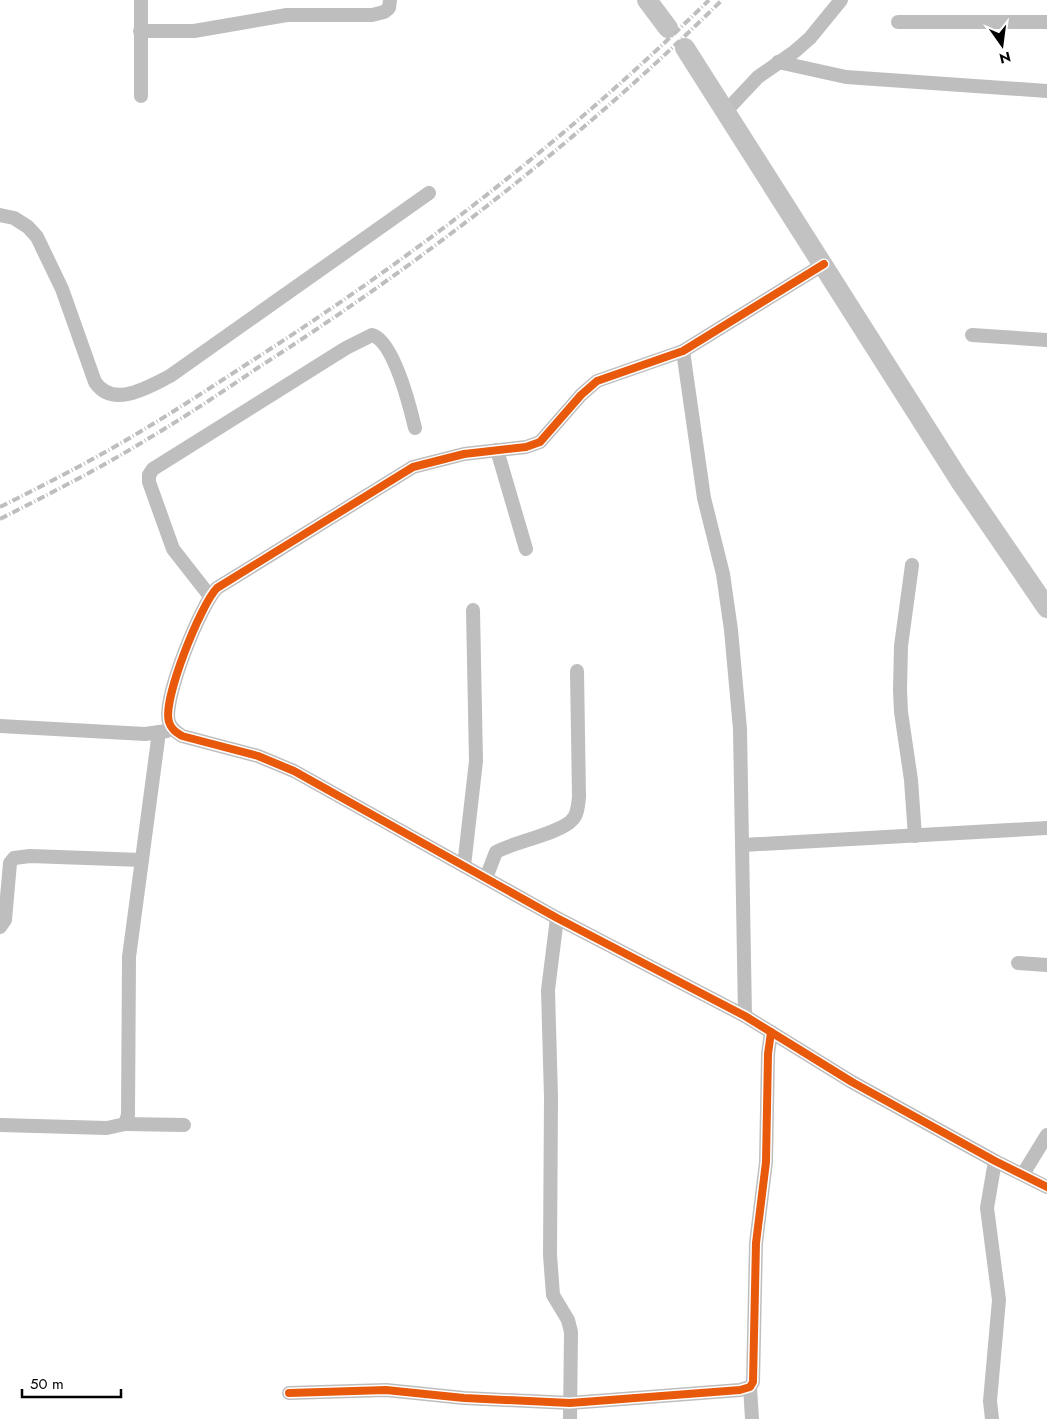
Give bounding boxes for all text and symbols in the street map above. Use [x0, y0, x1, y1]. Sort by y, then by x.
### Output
north arrow [977, 20, 1027, 70]
text: N [997, 47, 1013, 69]
scale bar [22, 1366, 121, 1398]
text: 50 m [30, 1373, 64, 1395]

